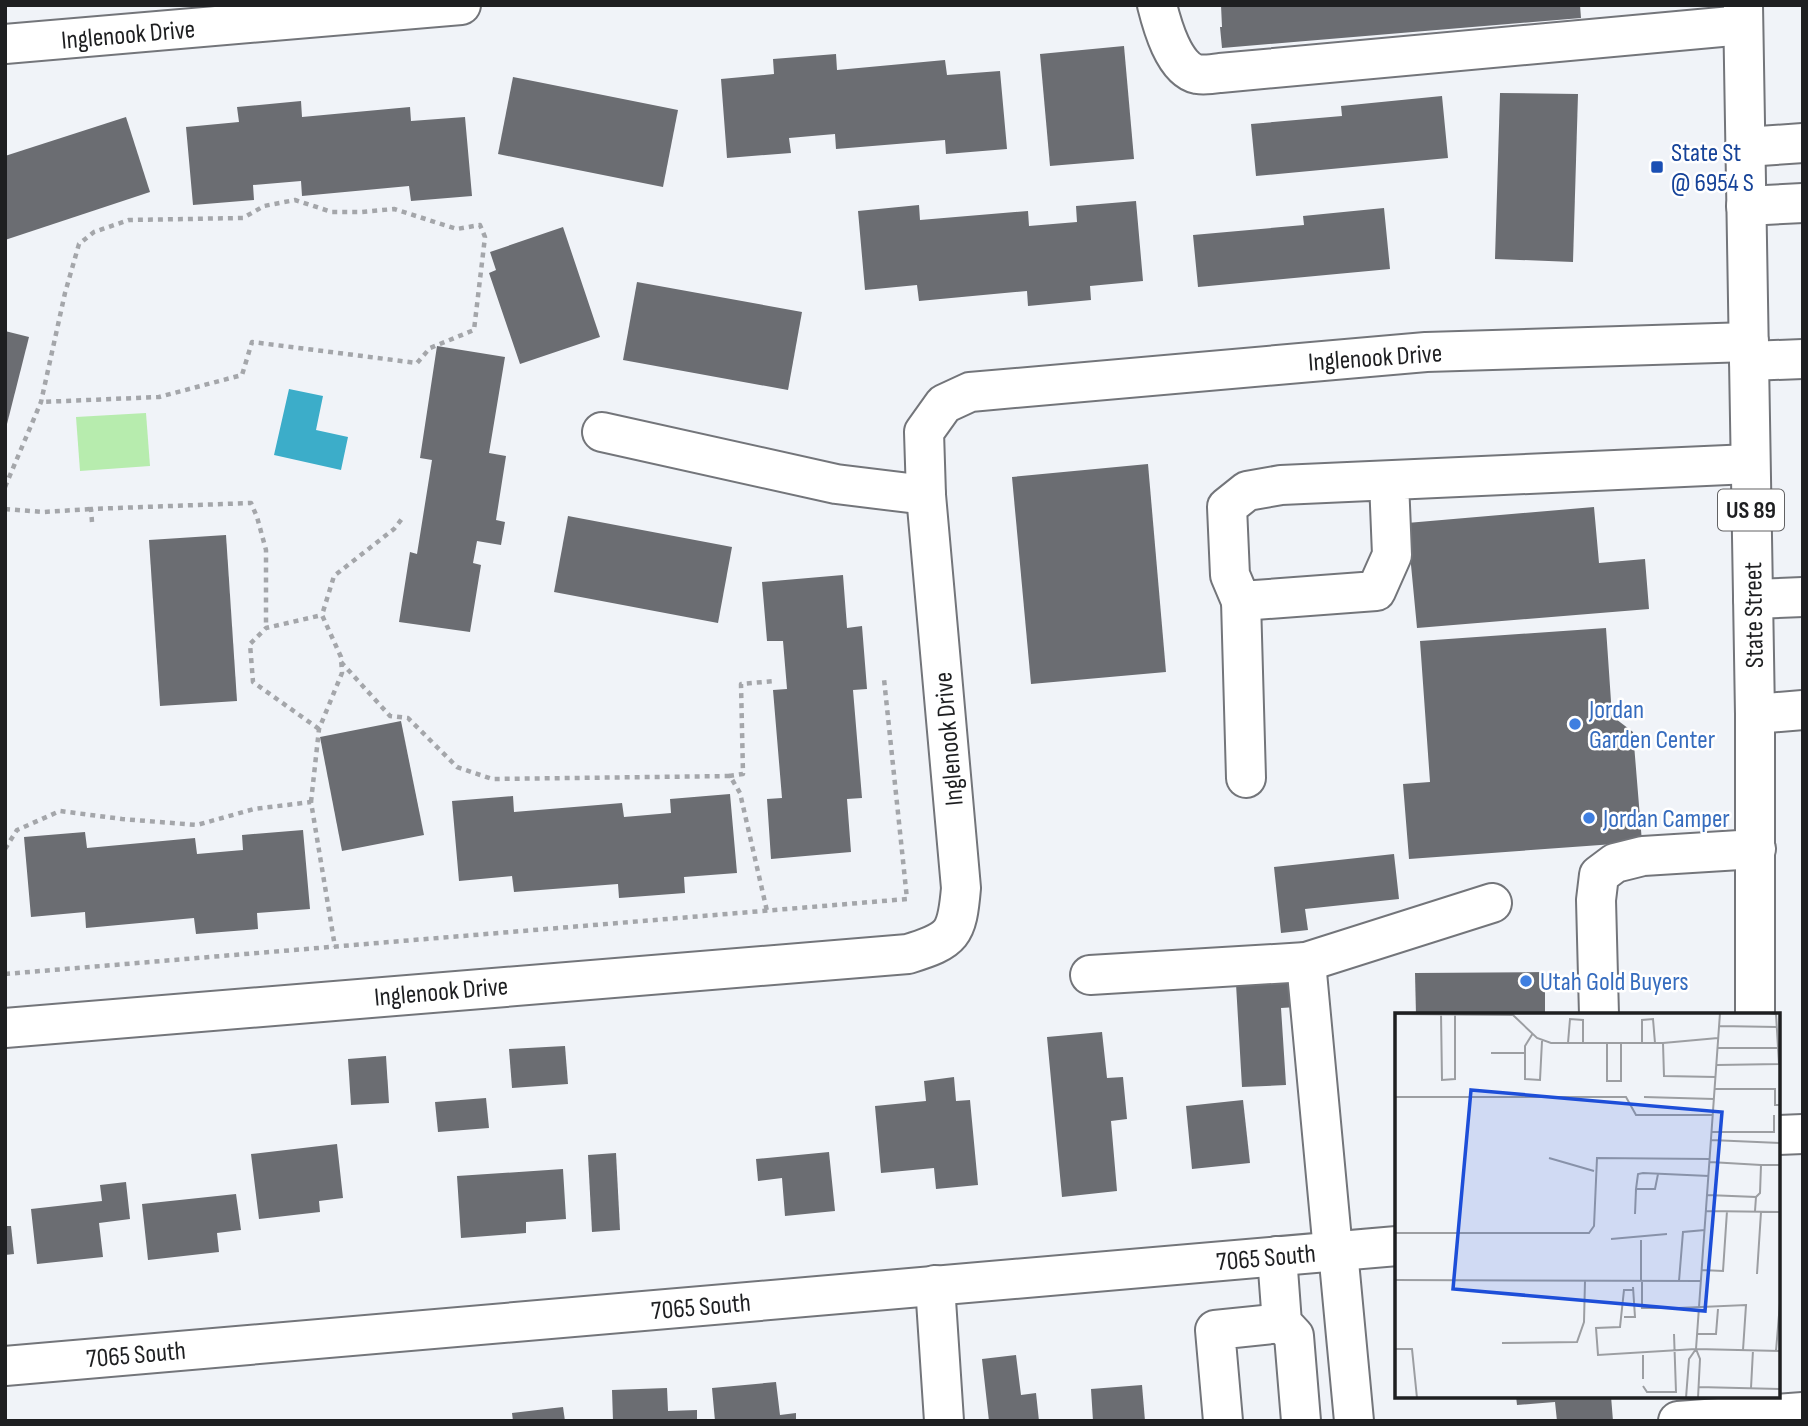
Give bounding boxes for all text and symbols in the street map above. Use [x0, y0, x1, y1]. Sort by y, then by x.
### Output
street label: Inglenook Drive [60, 14, 196, 57]
place label: State St @ 6954 S [1671, 138, 1754, 199]
marker: State St @ 6954 S [1649, 159, 1665, 175]
street label: Inglenook Drive [1307, 338, 1443, 379]
road number: US 89 [1718, 490, 1784, 530]
street label: State Street [1738, 562, 1771, 668]
street label: Inglenook Drive [928, 671, 971, 807]
place label: Jordan Garden Center [1588, 695, 1716, 756]
marker: Jordan Garden Center [1567, 716, 1583, 732]
place label: Jordan Camper [1602, 804, 1730, 835]
marker: Jordan Camper [1581, 810, 1597, 826]
place label: Utah Gold Buyers [1540, 967, 1689, 998]
street label: Inglenook Drive [373, 971, 509, 1014]
marker: Utah Gold Buyers [1518, 973, 1534, 989]
inset map [1395, 1013, 1780, 1398]
street label: 7065 South [1215, 1239, 1317, 1278]
street label: 7065 South [650, 1288, 752, 1327]
street label: 7065 South [85, 1336, 187, 1375]

